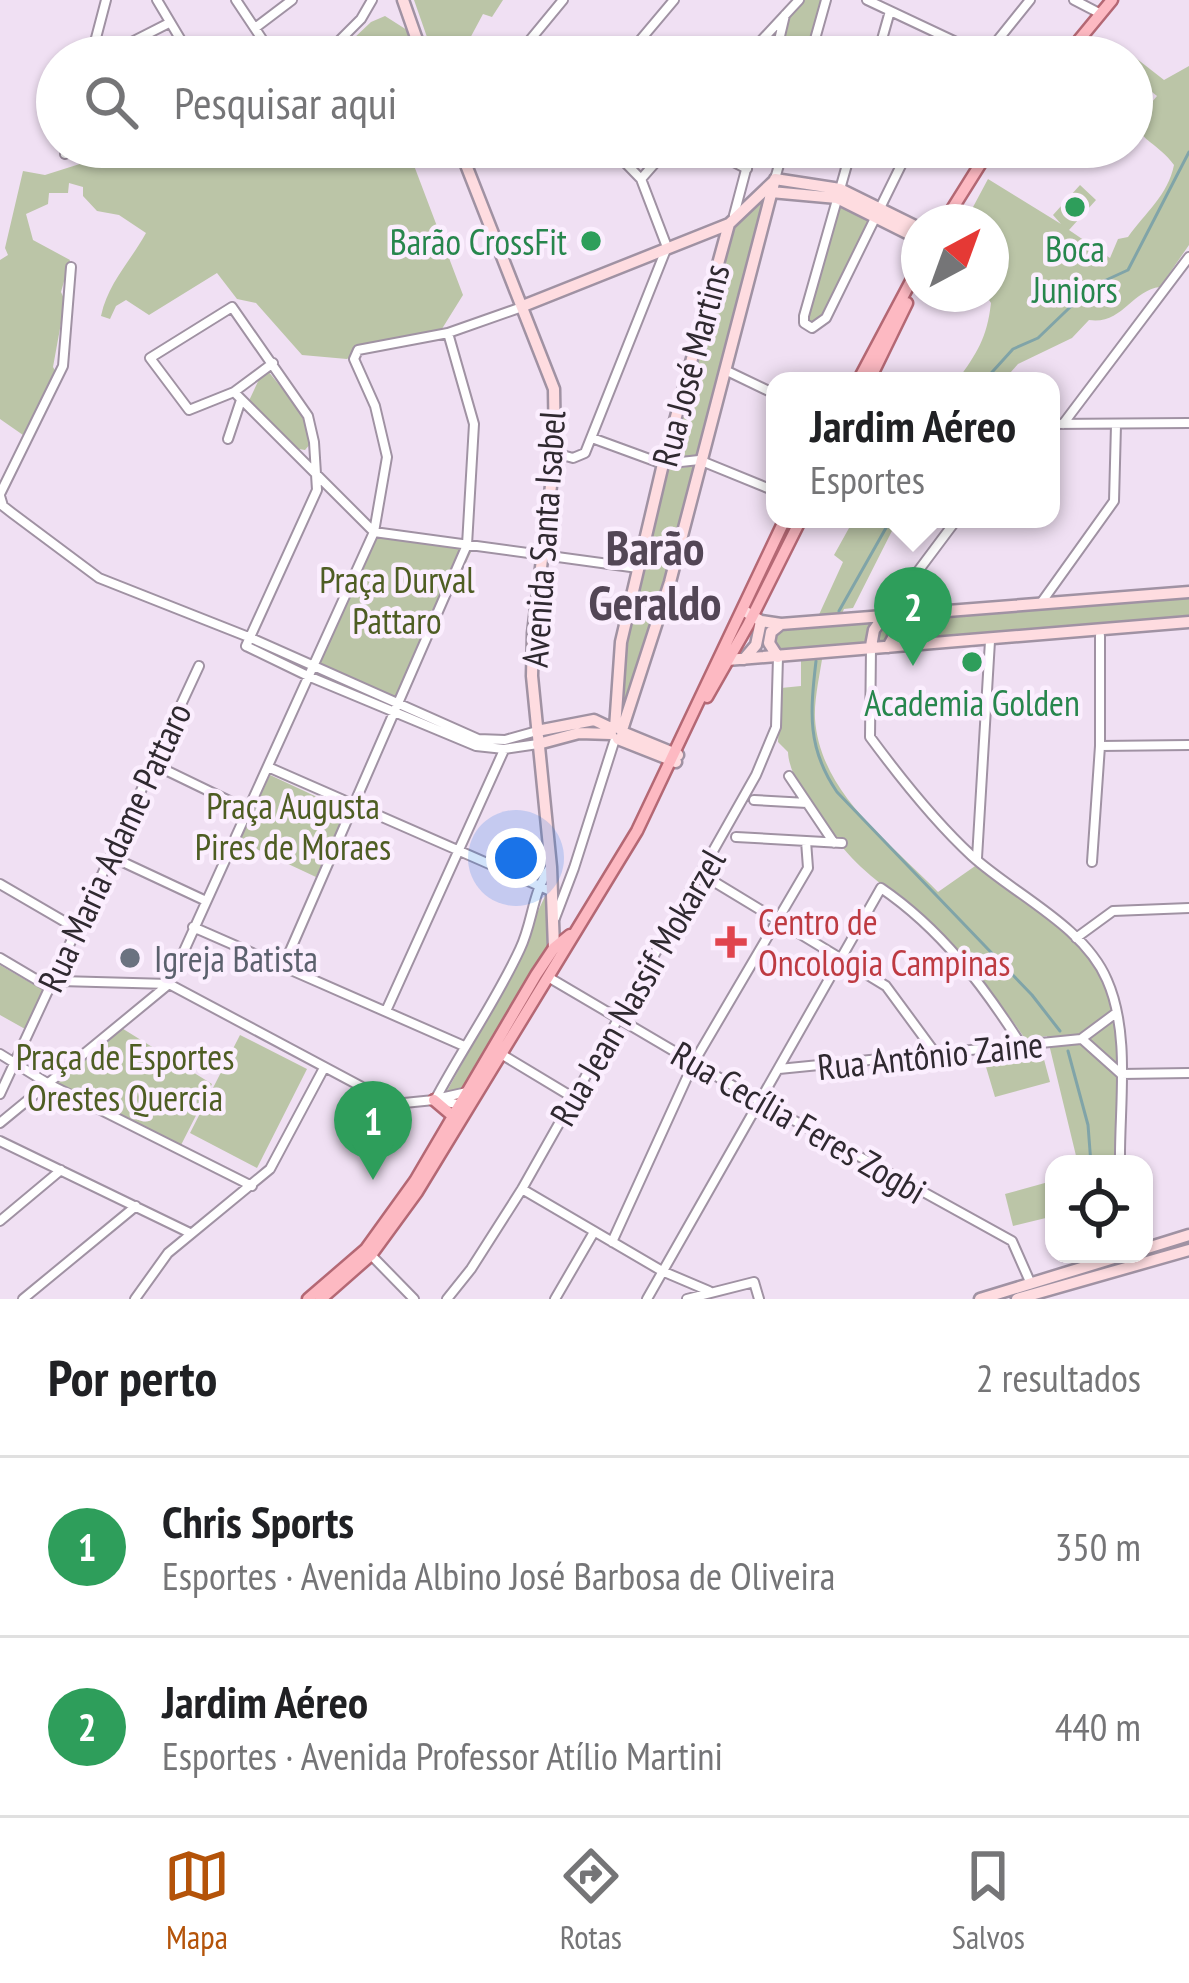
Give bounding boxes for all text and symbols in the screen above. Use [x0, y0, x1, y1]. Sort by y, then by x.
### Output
search box [36, 36, 1153, 168]
icon: search [78, 69, 144, 135]
text: Pesquisar aqui [174, 73, 397, 131]
marker: Boca Juniors [1062, 194, 1088, 220]
north arrow [901, 204, 1009, 312]
place label: Barão CrossFit [390, 218, 567, 265]
place label: Boca Juniors [1031, 225, 1118, 313]
marker: Barão CrossFit [578, 228, 604, 254]
street label: Rua José Martins [640, 259, 740, 471]
popup [766, 372, 1060, 528]
text: Jardim Aéreo [810, 396, 1016, 454]
street label: Avenida Santa Isabel [511, 408, 575, 669]
text: Esportes [810, 454, 925, 505]
district label: Barão Geraldo [589, 516, 721, 633]
park label: Praça Durval Pattaro [319, 556, 475, 644]
pin: 2 [874, 567, 952, 666]
marker: Academia Golden [959, 649, 985, 675]
place label: Academia Golden [864, 679, 1080, 726]
street label: Rua Maria Adame Pattaro [27, 695, 201, 999]
park label: Praça Augusta Pires de Moraes [195, 782, 391, 870]
your location [486, 828, 546, 888]
street label: Rua Jean Nassif Mokarzel [539, 840, 736, 1134]
place label: Centro de Oncologia Campinas [758, 898, 1010, 986]
marker: Centro de Oncologia Campinas [715, 926, 747, 958]
place label: Igreja Batista [154, 935, 318, 982]
marker: Igreja Batista [117, 945, 143, 971]
street label: Rua Antônio Zaine [815, 1020, 1045, 1090]
street label: Rua Cecília Feres Zogbi [663, 1030, 935, 1214]
park label: Praça de Esportes Orestes Quercia [16, 1033, 234, 1121]
pin: 1 [334, 1081, 412, 1180]
map controls [1045, 1155, 1153, 1263]
button: locate [1045, 1155, 1153, 1263]
text: Por perto [48, 1344, 217, 1410]
text: 2 resultados [976, 1352, 1141, 1403]
text: Chris Sports [162, 1492, 354, 1550]
text: 1 [78, 1521, 96, 1572]
text: 350 m [1055, 1521, 1141, 1572]
text: Esportes · Avenida Albino José Barbosa de Oliveira [162, 1550, 835, 1601]
text: Jardim Aéreo [162, 1672, 368, 1730]
text: 2 [78, 1701, 96, 1752]
text: 440 m [1055, 1701, 1141, 1752]
text: Esportes · Avenida Professor Atílio Martini [162, 1730, 723, 1781]
tab: Mapa [164, 1843, 230, 1958]
tab: Rotas [558, 1843, 624, 1958]
tab: Salvos [952, 1843, 1025, 1958]

